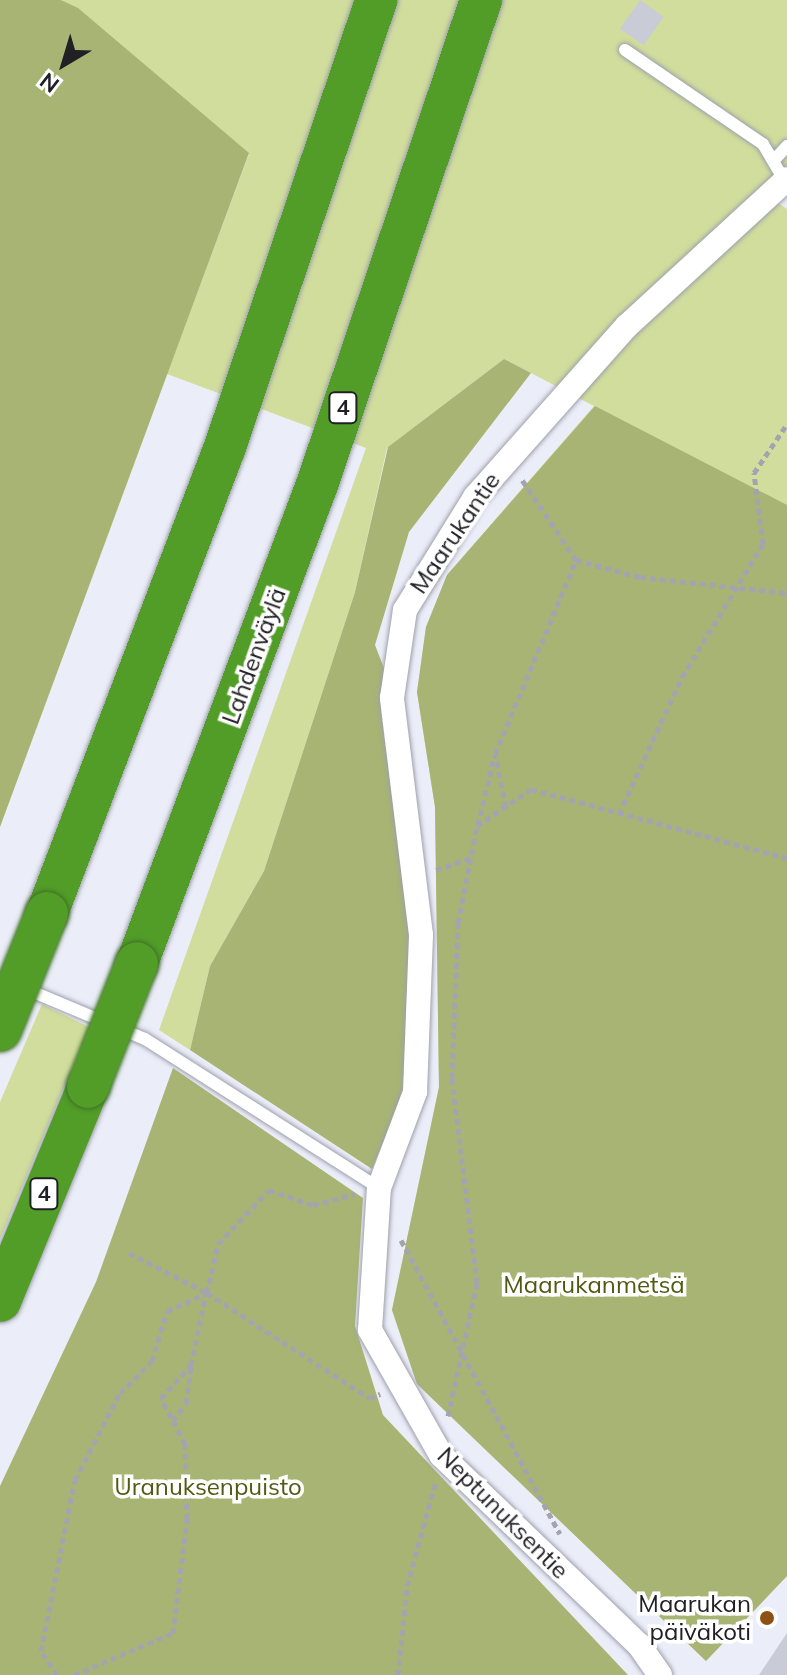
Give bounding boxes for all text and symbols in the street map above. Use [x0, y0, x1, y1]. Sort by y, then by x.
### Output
north arrow [24, 24, 104, 104]
text: N [34, 67, 64, 99]
road number: 4 [327, 390, 359, 426]
street label: Maarukantie [404, 467, 506, 599]
street label: Lahdenväylä [216, 584, 292, 728]
road number: 4 [28, 1176, 60, 1212]
park label: Maarukanmetsä [503, 1271, 685, 1299]
street label: Neptunuksentie [431, 1441, 575, 1585]
park label: Uranuksenpuisto [114, 1473, 302, 1501]
place label: Maarukan päiväkoti [638, 1590, 751, 1646]
marker: Maarukan päiväkoti [758, 1609, 776, 1627]

